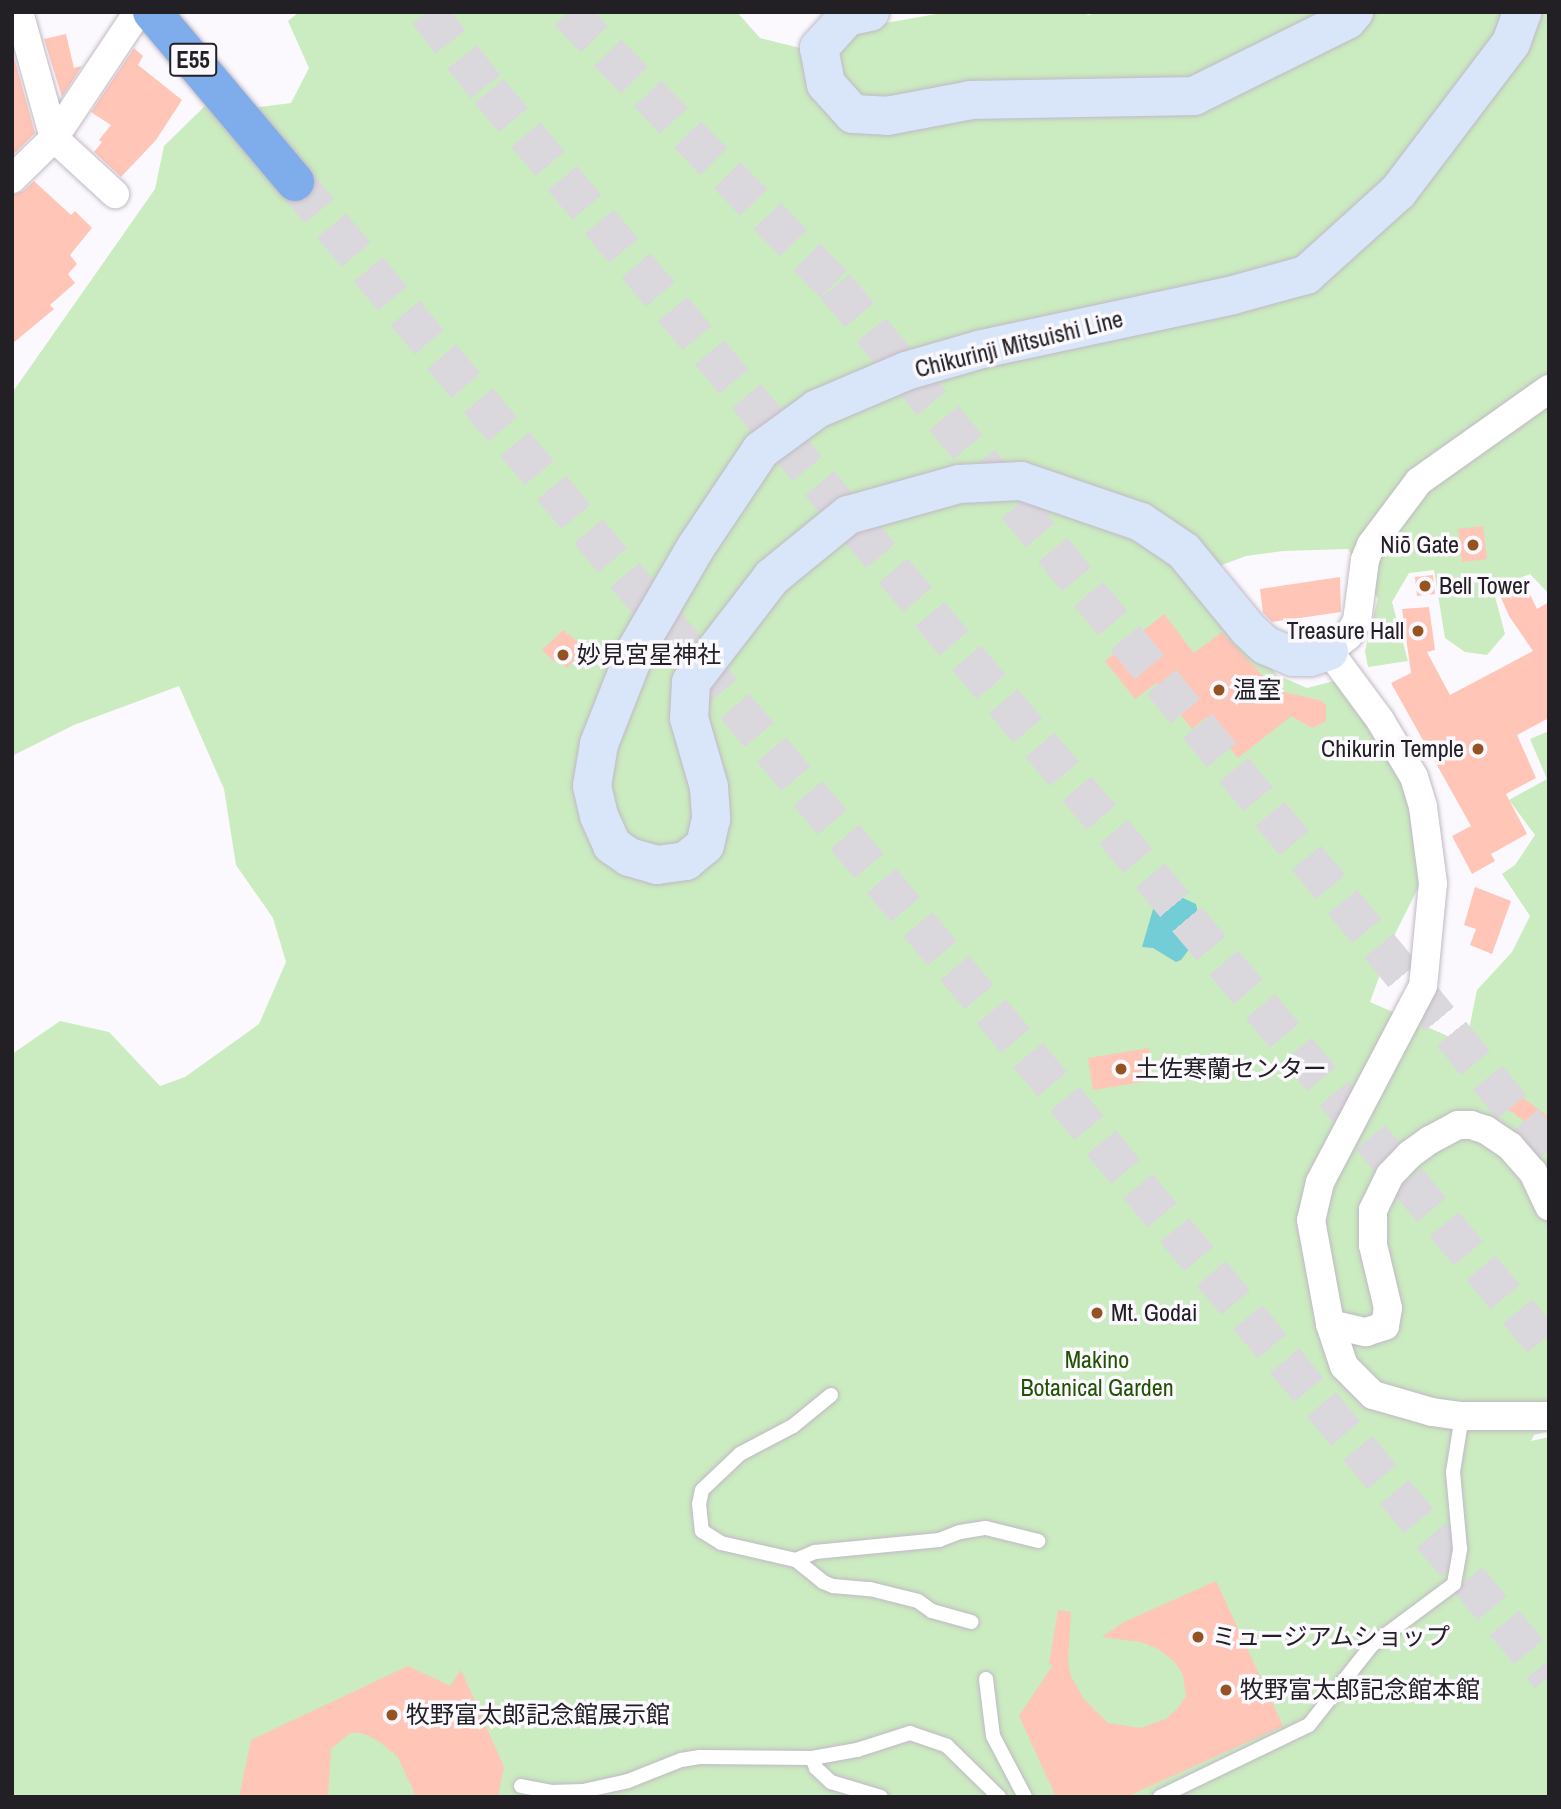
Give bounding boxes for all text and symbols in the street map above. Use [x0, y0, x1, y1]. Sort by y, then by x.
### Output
road number: E55 [168, 40, 218, 80]
street label: Chikurinji Mitsuishi Line [912, 304, 1126, 384]
place label: Niō Gate [1380, 531, 1459, 559]
marker: Niō Gate [1465, 537, 1481, 553]
place label: Bell Tower [1439, 572, 1530, 600]
marker: Bell Tower [1417, 578, 1433, 594]
place label: Treasure Hall [1287, 617, 1404, 645]
marker: Treasure Hall [1410, 623, 1426, 639]
place label: 妙見宮星神社 [577, 641, 721, 669]
marker: 妙見宮星神社 [555, 647, 571, 663]
place label: 温室 [1233, 676, 1281, 704]
marker: 温室 [1211, 682, 1227, 698]
place label: Chikurin Temple [1321, 735, 1464, 763]
marker: Chikurin Temple [1470, 741, 1486, 757]
place label: 土佐寒蘭センター [1135, 1055, 1327, 1083]
marker: 土佐寒蘭センター [1113, 1061, 1129, 1077]
place label: Mt. Godai [1111, 1299, 1197, 1327]
marker: Mt. Godai [1089, 1305, 1105, 1321]
park label: Makino Botanical Garden [1020, 1346, 1174, 1402]
place label: ミュージアムショップ [1212, 1623, 1452, 1651]
marker: ミュージアムショップ [1190, 1629, 1206, 1645]
place label: 牧野富太郎記念館本館 [1240, 1676, 1480, 1704]
marker: 牧野富太郎記念館本館 [1218, 1682, 1234, 1698]
place label: 牧野富太郎記念館展示館 [406, 1701, 670, 1729]
marker: 牧野富太郎記念館展示館 [384, 1707, 400, 1723]

